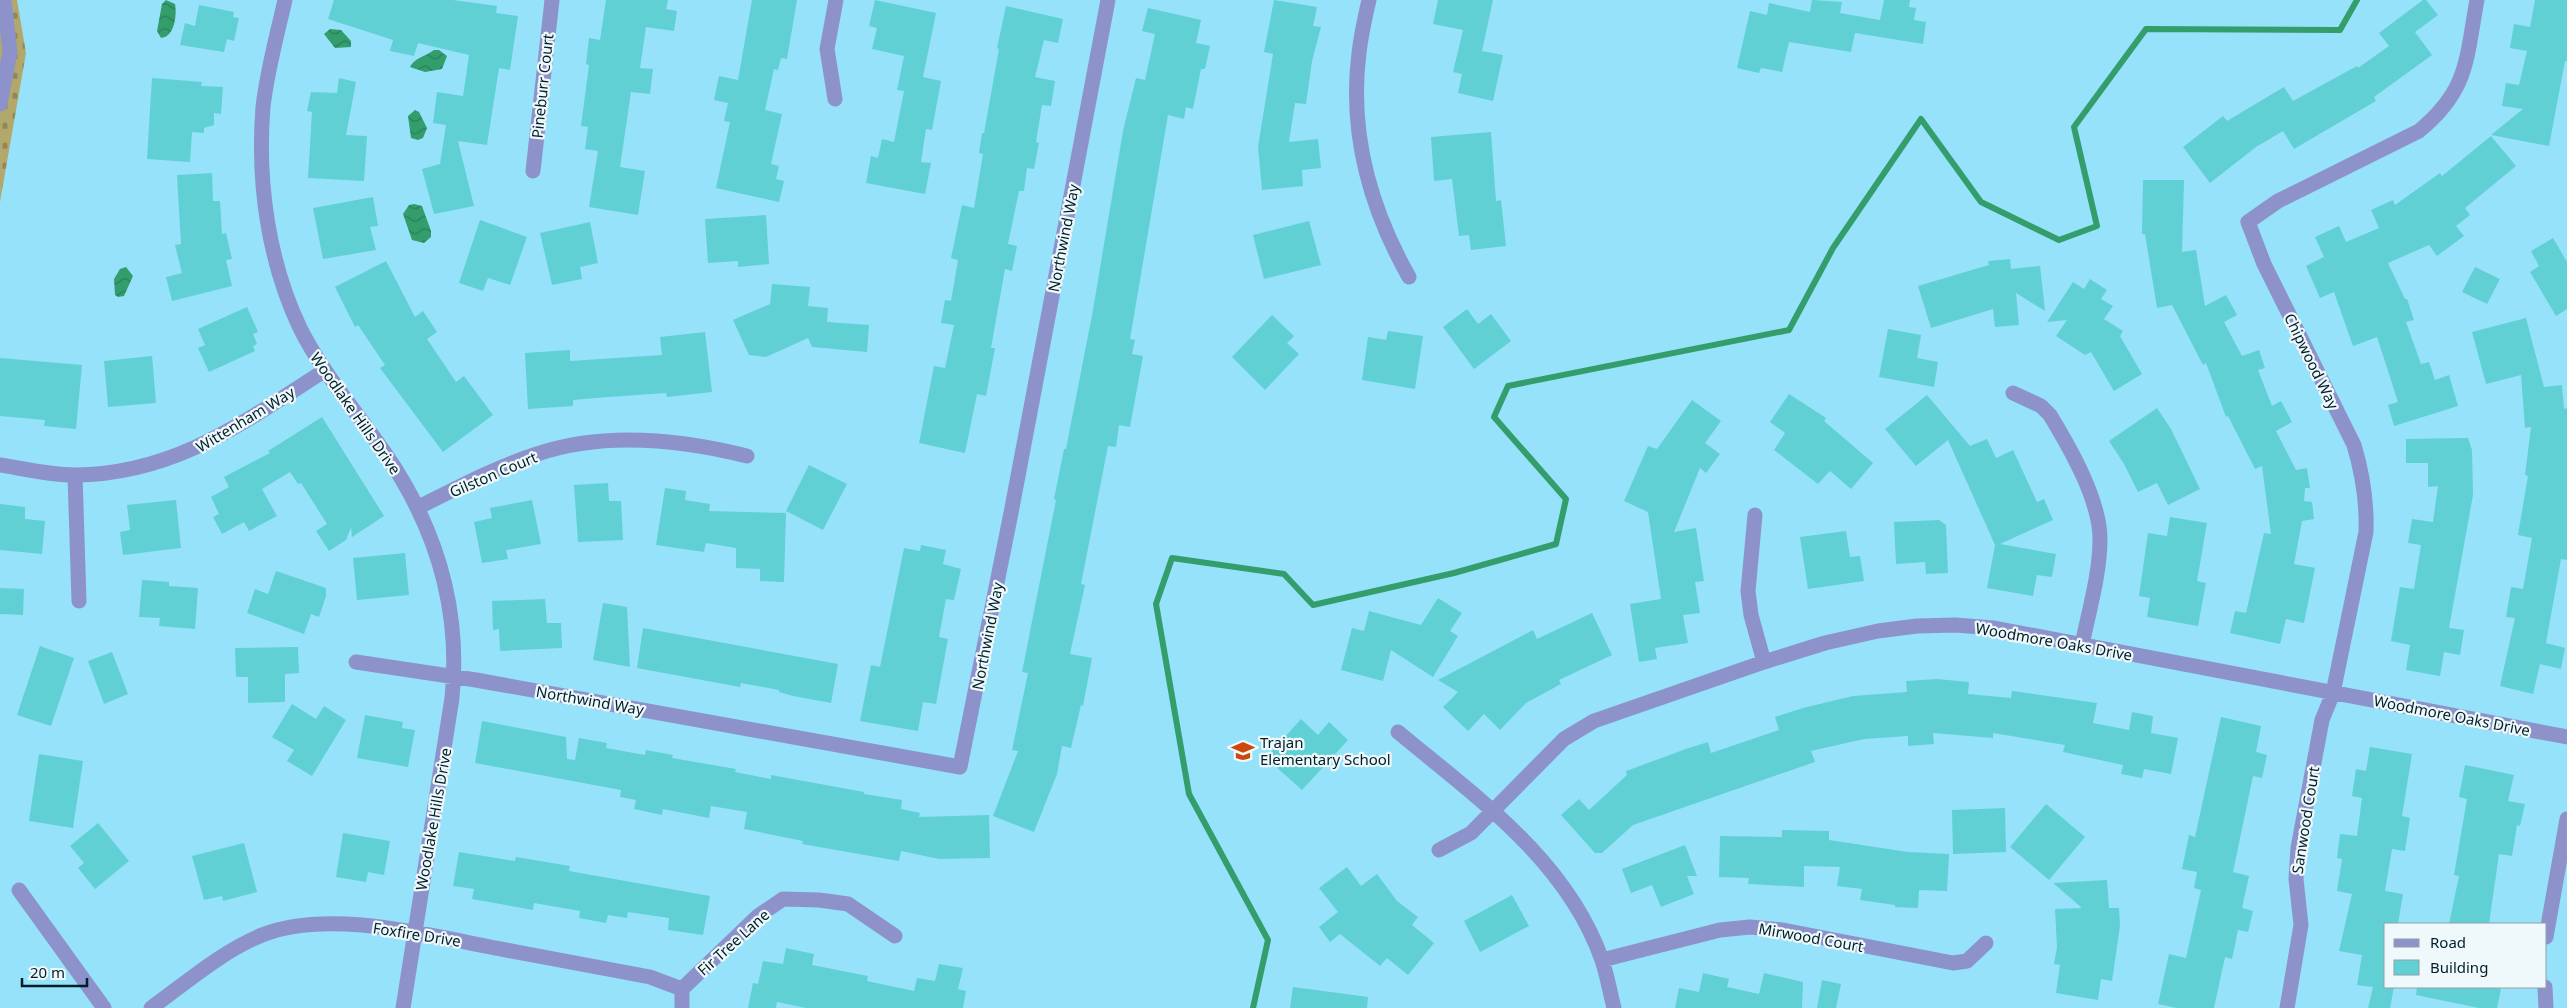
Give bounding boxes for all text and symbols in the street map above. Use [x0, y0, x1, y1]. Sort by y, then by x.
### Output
street label: Pineburr Court [527, 32, 557, 139]
street label: Northwind Way [1043, 182, 1083, 293]
street label: Chipwood Way [2280, 310, 2344, 413]
street label: Woodlake Hills Drive [306, 348, 406, 478]
street label: Wittenham Way [192, 381, 298, 456]
street label: Gilston Court [446, 446, 540, 501]
street label: Northwind Way [967, 580, 1007, 691]
street label: Woodmore Oaks Drive [1974, 617, 2134, 665]
street label: Northwind Way [535, 681, 646, 719]
street label: Woodmore Oaks Drive [2372, 690, 2532, 740]
place label: Trajan Elementary School [1260, 732, 1391, 769]
school or university icon: Trajan Elementary School [1230, 738, 1256, 764]
street label: Woodlake Hills Drive [411, 746, 455, 892]
street label: Sanwood Court [2287, 764, 2323, 875]
street label: Fir Tree Lane [693, 904, 773, 980]
street label: Foxfire Drive [372, 917, 462, 951]
street label: Mirwood Court [1757, 918, 1866, 956]
legend [2384, 923, 2547, 988]
text: Road [2430, 932, 2466, 952]
scale bar [22, 956, 88, 988]
text: Building [2430, 957, 2488, 977]
text: 20 m [30, 962, 65, 982]

